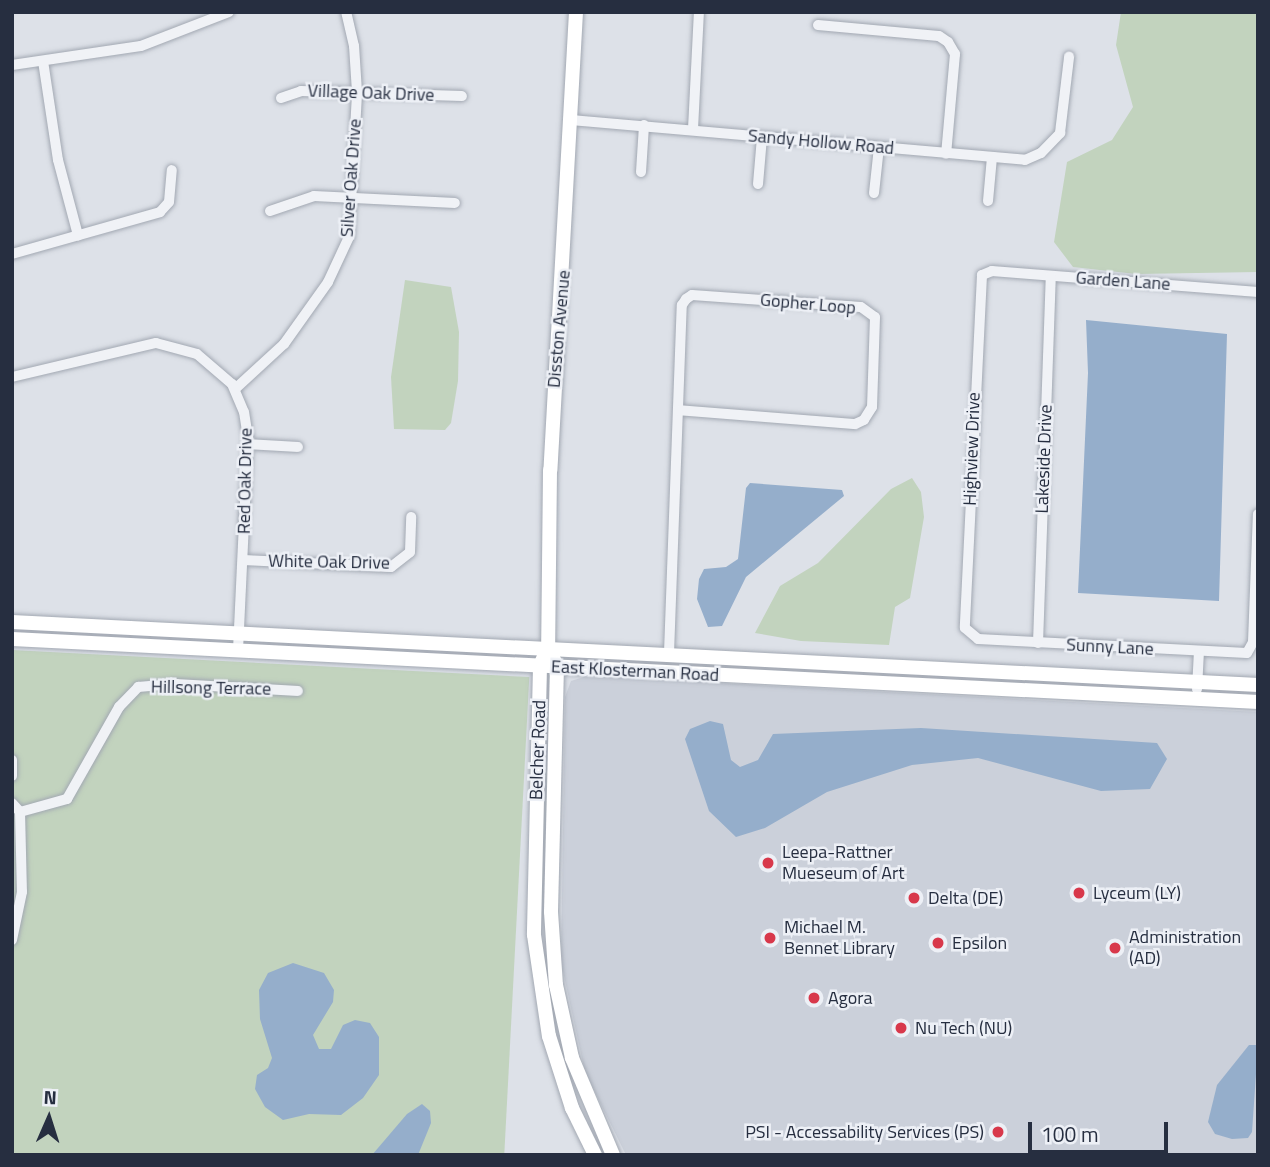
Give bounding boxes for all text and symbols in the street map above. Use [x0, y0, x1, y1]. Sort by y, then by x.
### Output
street label: Village Oak Drive [307, 80, 435, 106]
street label: Silver Oak Drive [336, 118, 366, 238]
street label: Sandy Hollow Road [747, 125, 895, 159]
street label: Garden Lane [1075, 267, 1171, 295]
street label: Disston Avenue [543, 269, 575, 389]
street label: Gopher Loop [759, 289, 857, 319]
street label: Highview Drive [959, 392, 985, 506]
street label: Lakeside Drive [1031, 404, 1057, 514]
street label: Red Oak Drive [233, 428, 257, 534]
street label: White Oak Drive [268, 550, 390, 574]
street label: Sunny Lane [1066, 634, 1154, 660]
street label: East Klosterman Road [550, 656, 720, 686]
street label: Hillsong Terrace [151, 676, 271, 700]
street label: Belcher Road [525, 700, 551, 800]
place label: Leepa-Rattner Mueseum of Art [782, 842, 904, 884]
marker: Leepa-Rattner Mueseum of Art [760, 855, 776, 871]
place label: Lyceum (LY) [1093, 882, 1181, 904]
marker: Lyceum (LY) [1071, 885, 1087, 901]
place label: Delta (DE) [928, 887, 1003, 909]
marker: Delta (DE) [906, 890, 922, 906]
place label: Michael M. Bennet Library [784, 917, 895, 960]
place label: Administration (AD) [1129, 927, 1241, 970]
marker: Michael M. Bennet Library [762, 930, 778, 946]
place label: Epsilon [952, 932, 1007, 954]
marker: Epsilon [930, 935, 946, 951]
marker: Administration (AD) [1107, 940, 1123, 956]
place label: Agora [828, 987, 873, 1009]
marker: Agora [806, 990, 822, 1006]
place label: Nu Tech (NU) [915, 1017, 1012, 1039]
marker: Nu Tech (NU) [893, 1020, 909, 1036]
text: N [43, 1082, 57, 1111]
north arrow [14, 1083, 84, 1153]
scale bar [1032, 1108, 1172, 1152]
text: 100 m [1041, 1118, 1098, 1150]
place label: PSI - Accessability Services (PS) [745, 1121, 984, 1143]
marker: PSI - Accessability Services (PS) [990, 1124, 1006, 1140]

